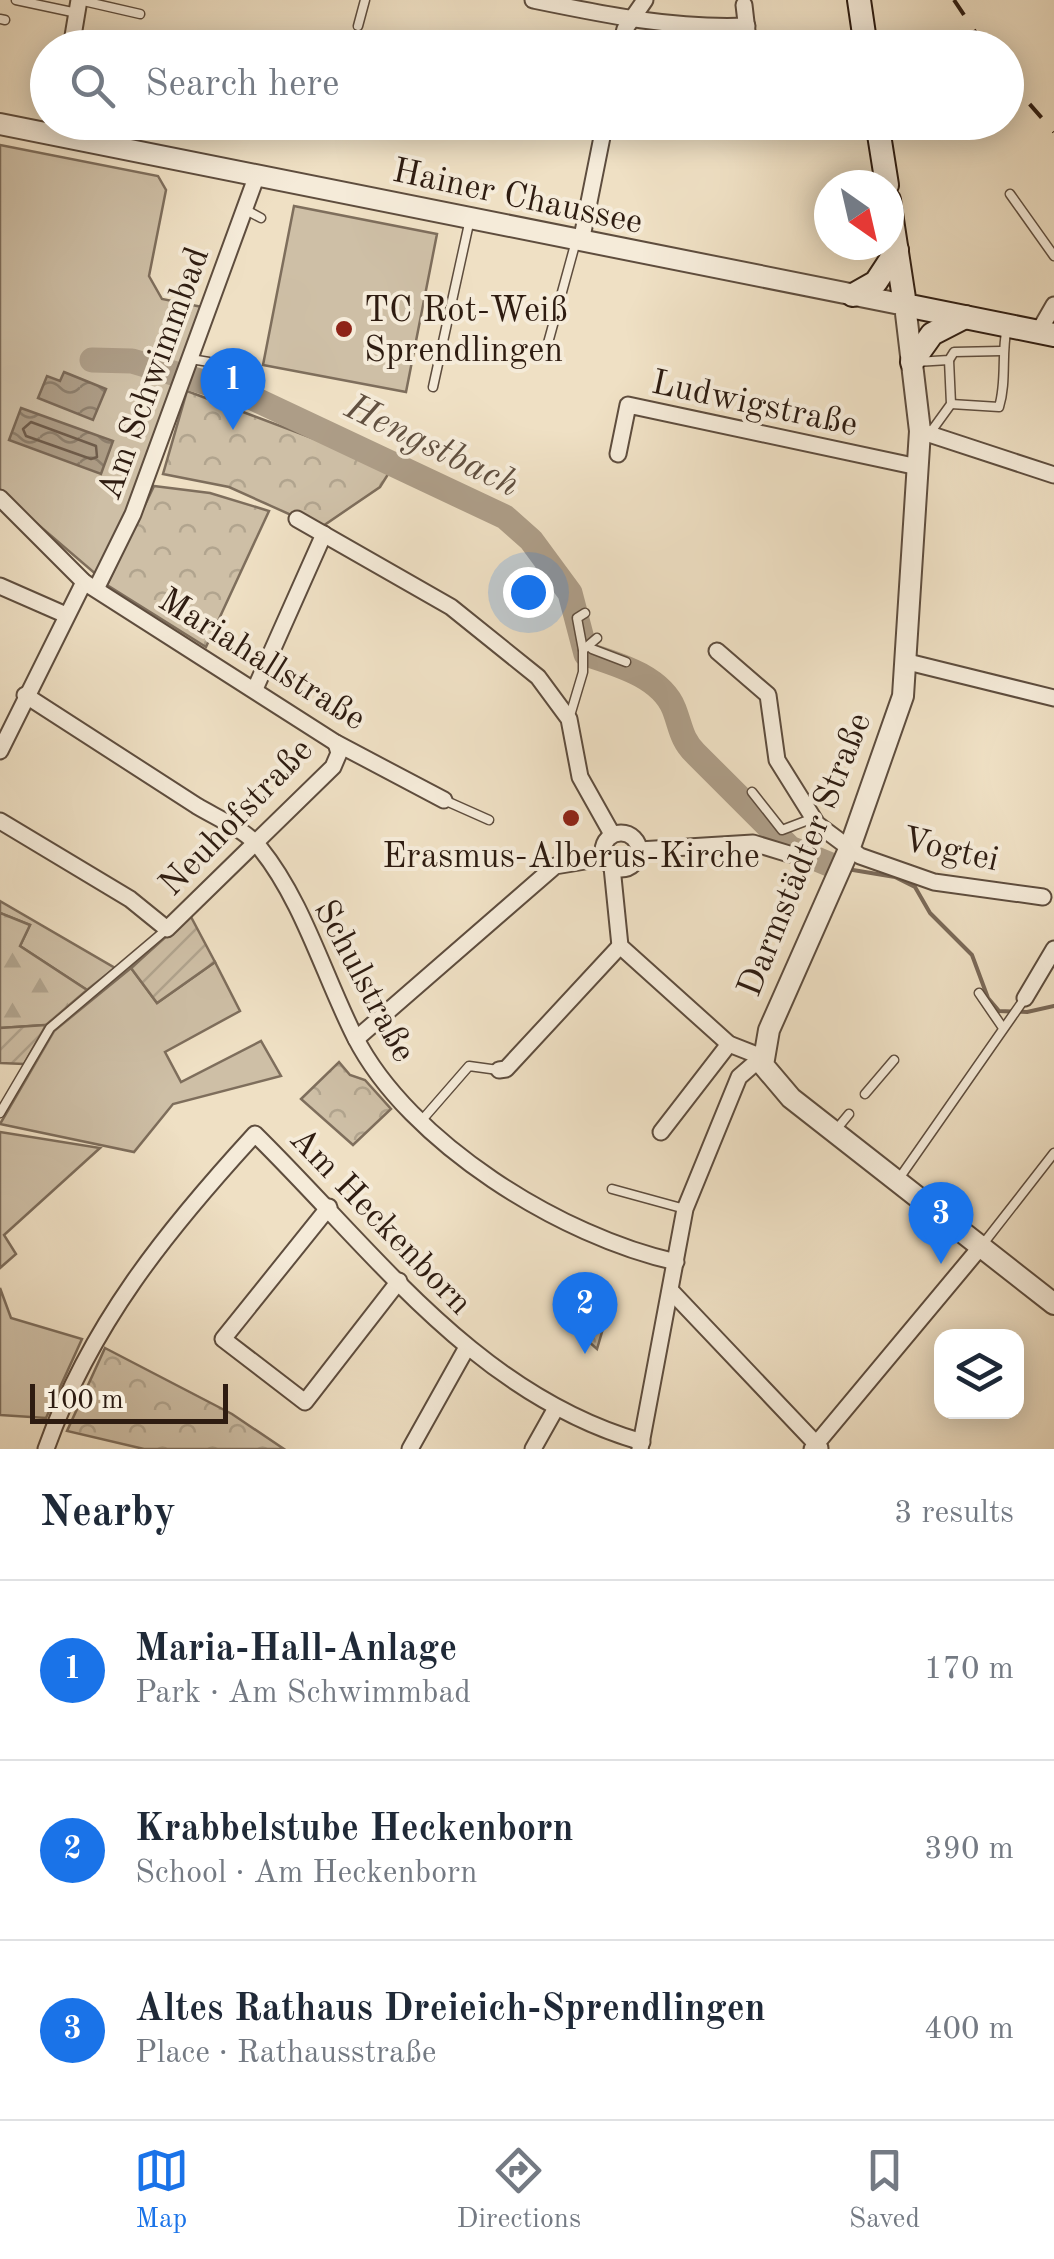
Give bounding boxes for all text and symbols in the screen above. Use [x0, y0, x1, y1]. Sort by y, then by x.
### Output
search box [30, 30, 1024, 140]
icon: search [65, 58, 120, 113]
text: Search here [145, 66, 340, 104]
street label: Hainer Chaussee [389, 154, 646, 241]
north arrow [814, 170, 904, 260]
street label: Am Schwimmbad [92, 243, 216, 505]
place label: TC Rot-Weiß Sprendlingen [364, 294, 568, 369]
marker: TC Rot-Weiß Sprendlingen [333, 318, 355, 340]
pin: 1 [200, 348, 266, 430]
street label: Ludwigstraße [648, 366, 861, 443]
water label: Hengstbach [338, 388, 525, 505]
your location [503, 567, 554, 618]
street label: Mariahallstraße [152, 583, 371, 738]
street label: Darmstädter Straße [732, 708, 878, 1002]
street label: Neuhofstraße [154, 732, 320, 903]
marker: Erasmus-Alberus-Kirche [560, 807, 582, 829]
street label: Vogtei [899, 822, 1002, 878]
place label: Erasmus-Alberus-Kirche [382, 840, 760, 875]
street label: Schulstraße [307, 894, 421, 1068]
street label: Am Heckenborn [283, 1121, 478, 1322]
pin: 3 [908, 1182, 974, 1264]
pin: 2 [552, 1272, 618, 1354]
map controls [934, 1329, 1024, 1419]
button: layers [934, 1329, 1024, 1419]
scale bar [30, 1379, 228, 1424]
text: 100 m [45, 1387, 124, 1415]
text: Nearby [40, 1493, 176, 1535]
text: 3 results [894, 1498, 1014, 1530]
text: Maria-Hall-Anlage [135, 1631, 457, 1669]
text: 1 [63, 1654, 82, 1686]
text: 170 m [924, 1654, 1014, 1686]
text: Park · Am Schwimmbad [135, 1678, 471, 1710]
text: Krabbelstube Heckenborn [135, 1811, 574, 1849]
text: 2 [63, 1834, 82, 1866]
text: 390 m [924, 1834, 1014, 1866]
text: School · Am Heckenborn [135, 1858, 477, 1890]
text: Altes Rathaus Dreieich-Sprendlingen [135, 1991, 766, 2029]
text: 3 [63, 2014, 82, 2046]
text: 400 m [924, 2014, 1014, 2046]
text: Place · Rathausstraße [135, 2038, 436, 2070]
tab: Map [134, 2143, 189, 2238]
tab: Directions [457, 2143, 581, 2238]
tab: Saved [849, 2143, 920, 2238]

